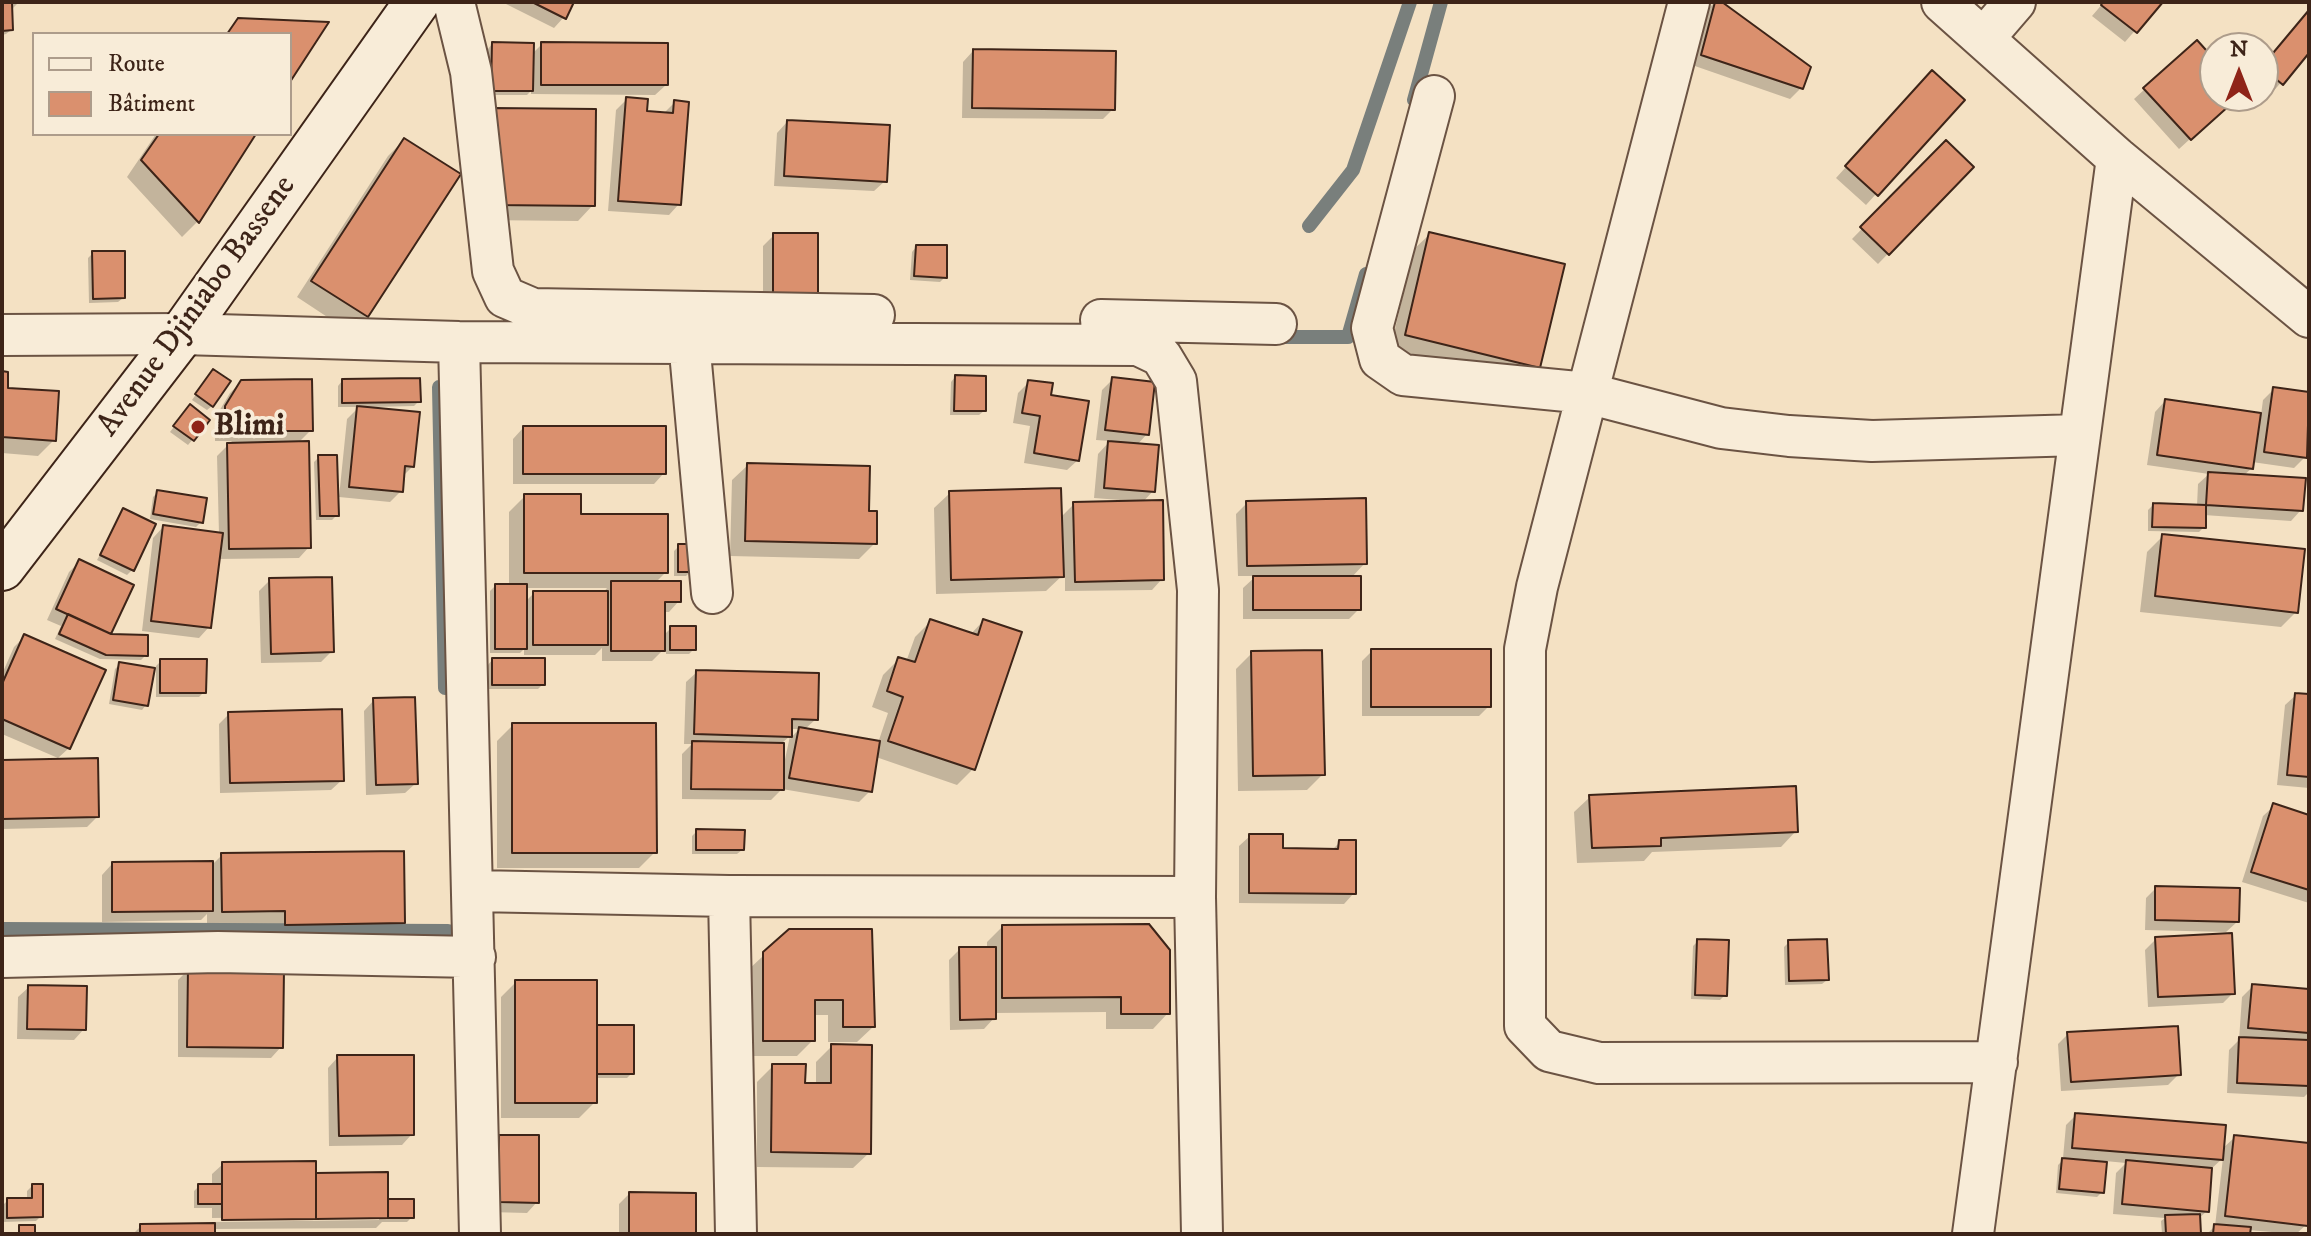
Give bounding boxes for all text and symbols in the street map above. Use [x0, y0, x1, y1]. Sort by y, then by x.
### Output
legend [32, 32, 292, 136]
north arrow [2199, 32, 2279, 112]
text: N [2230, 36, 2248, 63]
text: Route [108, 49, 165, 79]
text: Bâtiment [108, 89, 195, 119]
street label: Avenue Djiniabo Bassene [90, 169, 306, 445]
place label: Blimi [214, 408, 284, 446]
marker: Blimi [189, 418, 207, 436]

